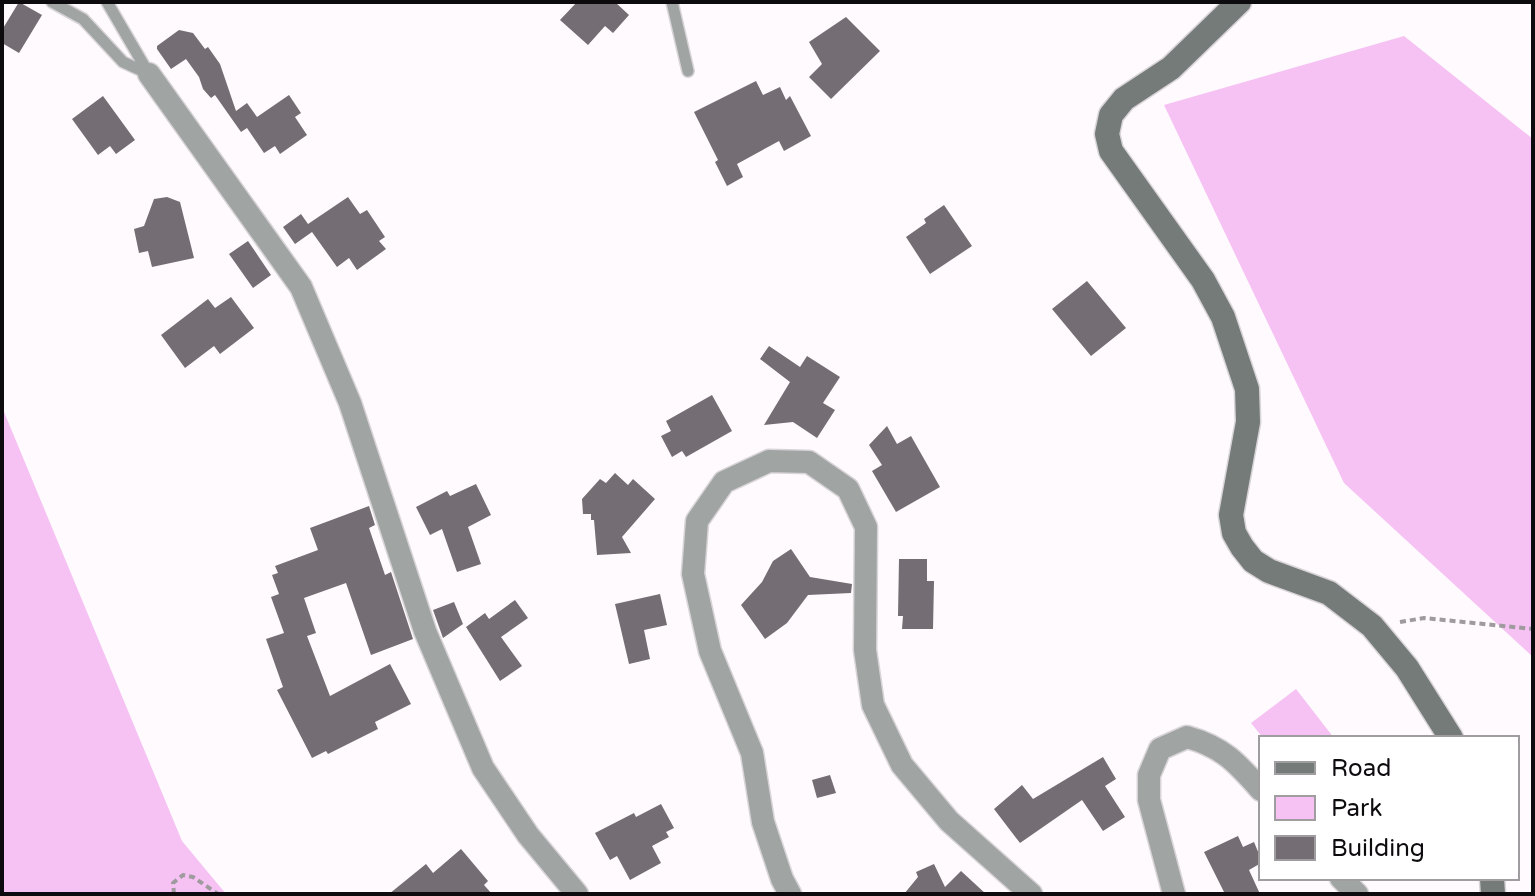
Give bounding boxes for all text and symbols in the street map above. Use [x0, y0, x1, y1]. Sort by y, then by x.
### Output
legend [1259, 736, 1519, 880]
text: Road [1331, 754, 1391, 783]
text: Park [1331, 794, 1382, 823]
text: Building [1331, 834, 1425, 863]

